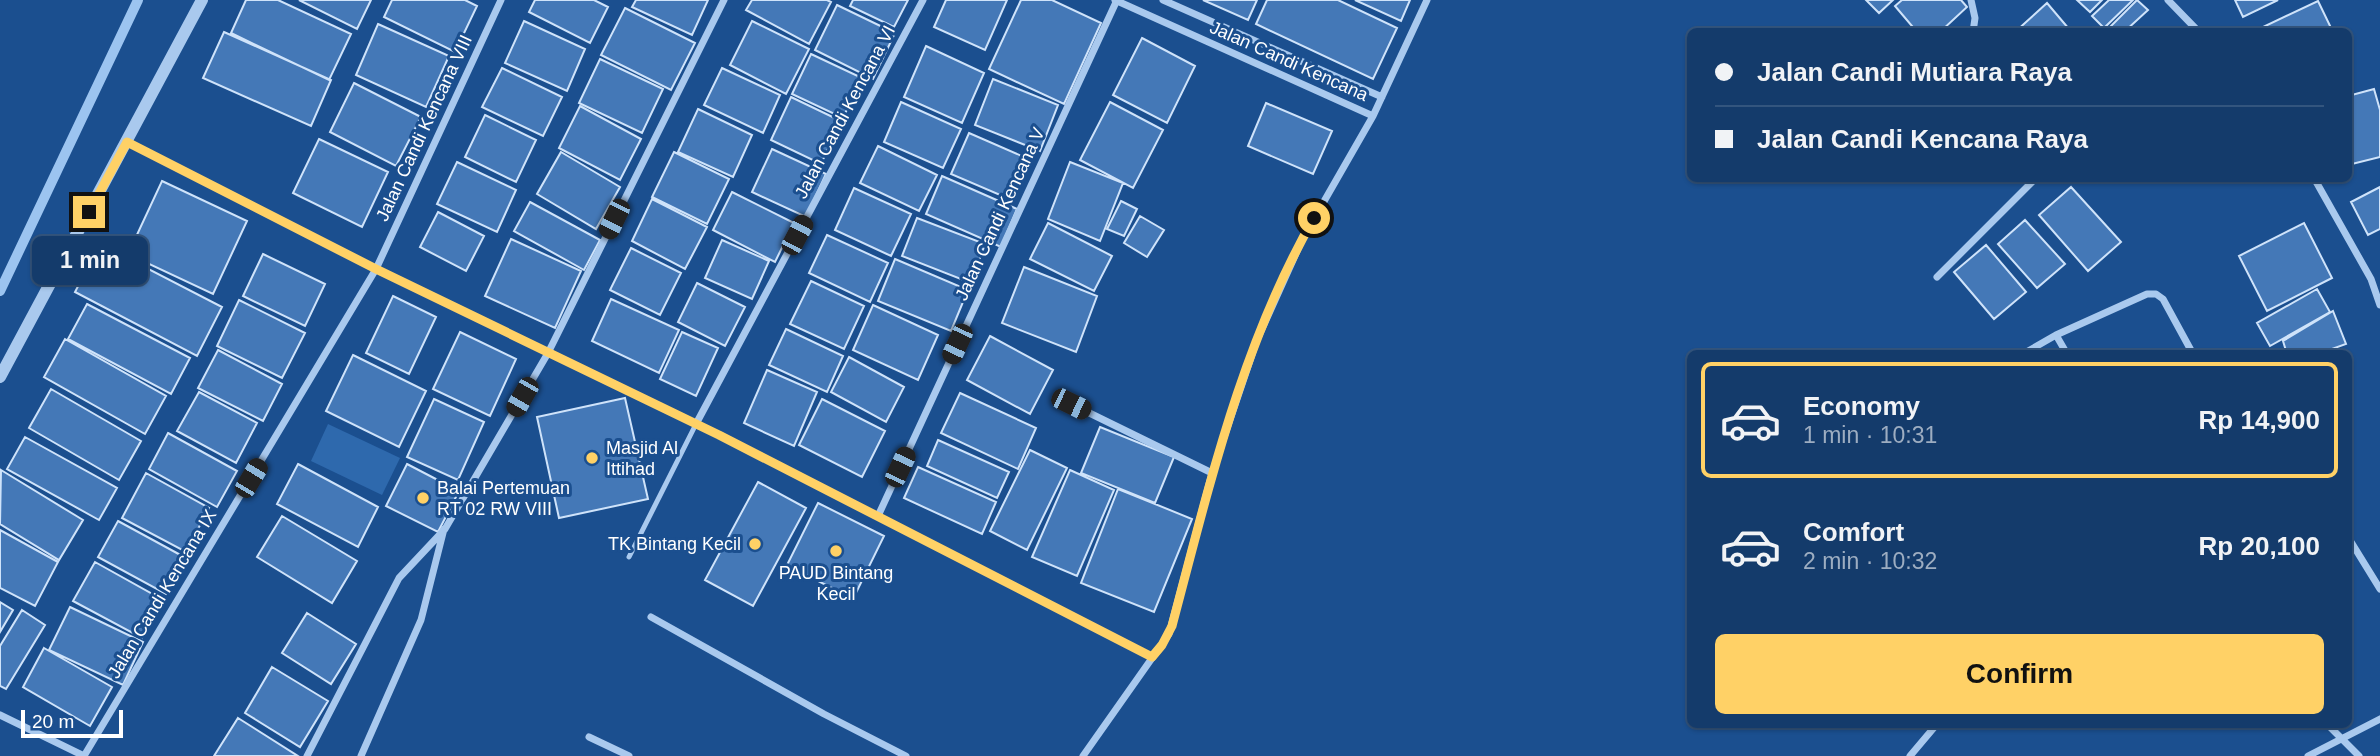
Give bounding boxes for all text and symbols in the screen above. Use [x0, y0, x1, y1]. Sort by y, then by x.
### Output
street label: Jalan Candi Kencana [1207, 17, 1372, 105]
street label: Jalan Candi Kencana VI [791, 22, 899, 202]
street label: Jalan Candi Kencana VIII [372, 32, 476, 224]
text: Jalan Candi Mutiara Raya [1757, 57, 2072, 87]
text: Jalan Candi Kencana Raya [1757, 124, 2088, 154]
street label: Jalan Candi Kencana V [951, 125, 1049, 303]
route end [73, 196, 105, 228]
car [596, 196, 633, 242]
route start [1298, 202, 1330, 234]
car [778, 212, 817, 258]
callout: 1 min [31, 236, 147, 286]
text: 1 min [60, 247, 120, 273]
car [939, 321, 976, 367]
car [503, 374, 542, 420]
car [1048, 385, 1095, 423]
icon: car [1719, 389, 1782, 452]
text: Economy [1803, 391, 1920, 421]
text: Rp 14,900 [2199, 405, 2320, 435]
text: 1 min · 10:31 [1803, 422, 1937, 448]
place label: Masjid Al Ittihad [606, 438, 678, 479]
car [882, 444, 919, 490]
marker: Masjid Al Ittihad [584, 450, 600, 466]
car [232, 455, 271, 501]
place label: Balai Pertemuan RT 02 RW VIII [437, 478, 570, 519]
marker: Balai Pertemuan RT 02 RW VIII [415, 490, 431, 506]
street label: Jalan Candi Kencana IX [104, 506, 220, 682]
icon: car [1719, 515, 1782, 578]
text: Comfort [1803, 517, 1904, 547]
text: Rp 20,100 [2199, 531, 2320, 561]
place label: TK Bintang Kecil [608, 534, 741, 554]
marker: TK Bintang Kecil [747, 536, 763, 552]
marker: PAUD Bintang Kecil [828, 543, 844, 559]
text: 2 min · 10:32 [1803, 548, 1937, 574]
place label: PAUD Bintang Kecil [779, 563, 893, 604]
button: Confirm [1715, 634, 2324, 714]
scale bar [21, 707, 122, 739]
text: 20 m [32, 711, 74, 732]

